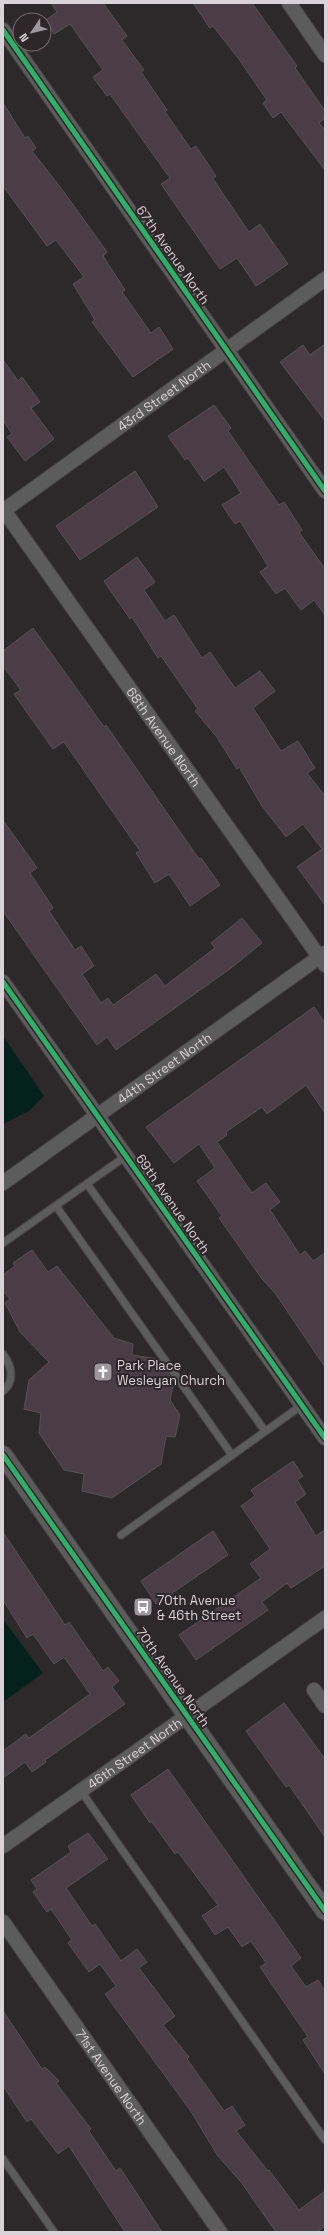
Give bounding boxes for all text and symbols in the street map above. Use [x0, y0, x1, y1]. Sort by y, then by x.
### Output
north arrow [12, 12, 52, 52]
text: N [16, 31, 32, 45]
street label: 67th Avenue North [132, 202, 214, 308]
street label: 43rd Street North [114, 356, 214, 435]
street label: 68th Avenue North [123, 684, 205, 790]
street label: 44th Street North [114, 1028, 215, 1107]
street label: 69th Avenue North [132, 1151, 214, 1257]
place label: Park Place Wesleyan Church [117, 1357, 225, 1389]
church icon: Park Place Wesleyan Church [92, 1361, 114, 1383]
place label: 70th Avenue & 46th Street [157, 1592, 241, 1624]
bus stop icon: 70th Avenue & 46th Street [132, 1596, 154, 1618]
street label: 70th Avenue North [132, 1624, 214, 1730]
street label: 46th Street North [84, 1714, 185, 1792]
street label: 71st Avenue North [72, 2026, 151, 2128]

